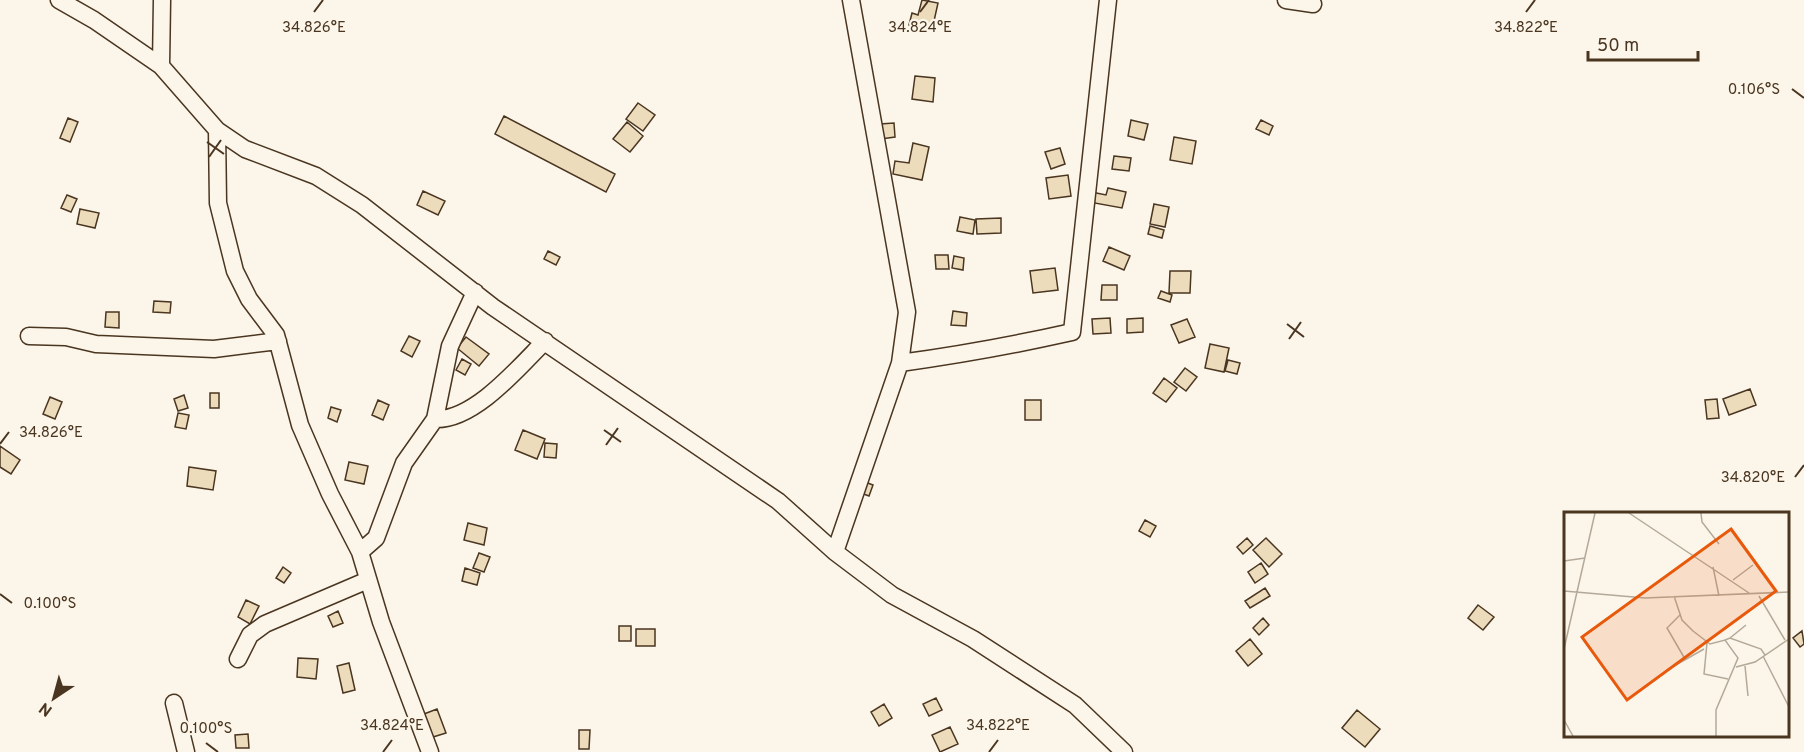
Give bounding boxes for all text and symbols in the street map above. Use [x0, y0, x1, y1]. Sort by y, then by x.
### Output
text: 34.826°E [282, 19, 346, 38]
text: 34.824°E [888, 19, 952, 38]
text: 34.822°E [1494, 19, 1558, 38]
scale bar [1588, 24, 1698, 62]
text: 50 m [1597, 35, 1639, 58]
text: 0.106°S [1728, 81, 1780, 100]
text: 34.826°E [19, 424, 83, 443]
text: 34.820°E [1721, 469, 1785, 488]
inset map [1564, 512, 1789, 737]
text: 0.100°S [24, 595, 76, 614]
north arrow [24, 668, 84, 728]
text: N [36, 697, 57, 720]
text: 34.824°E [360, 717, 424, 736]
text: 34.822°E [966, 717, 1030, 736]
text: 0.100°S [180, 720, 232, 739]

